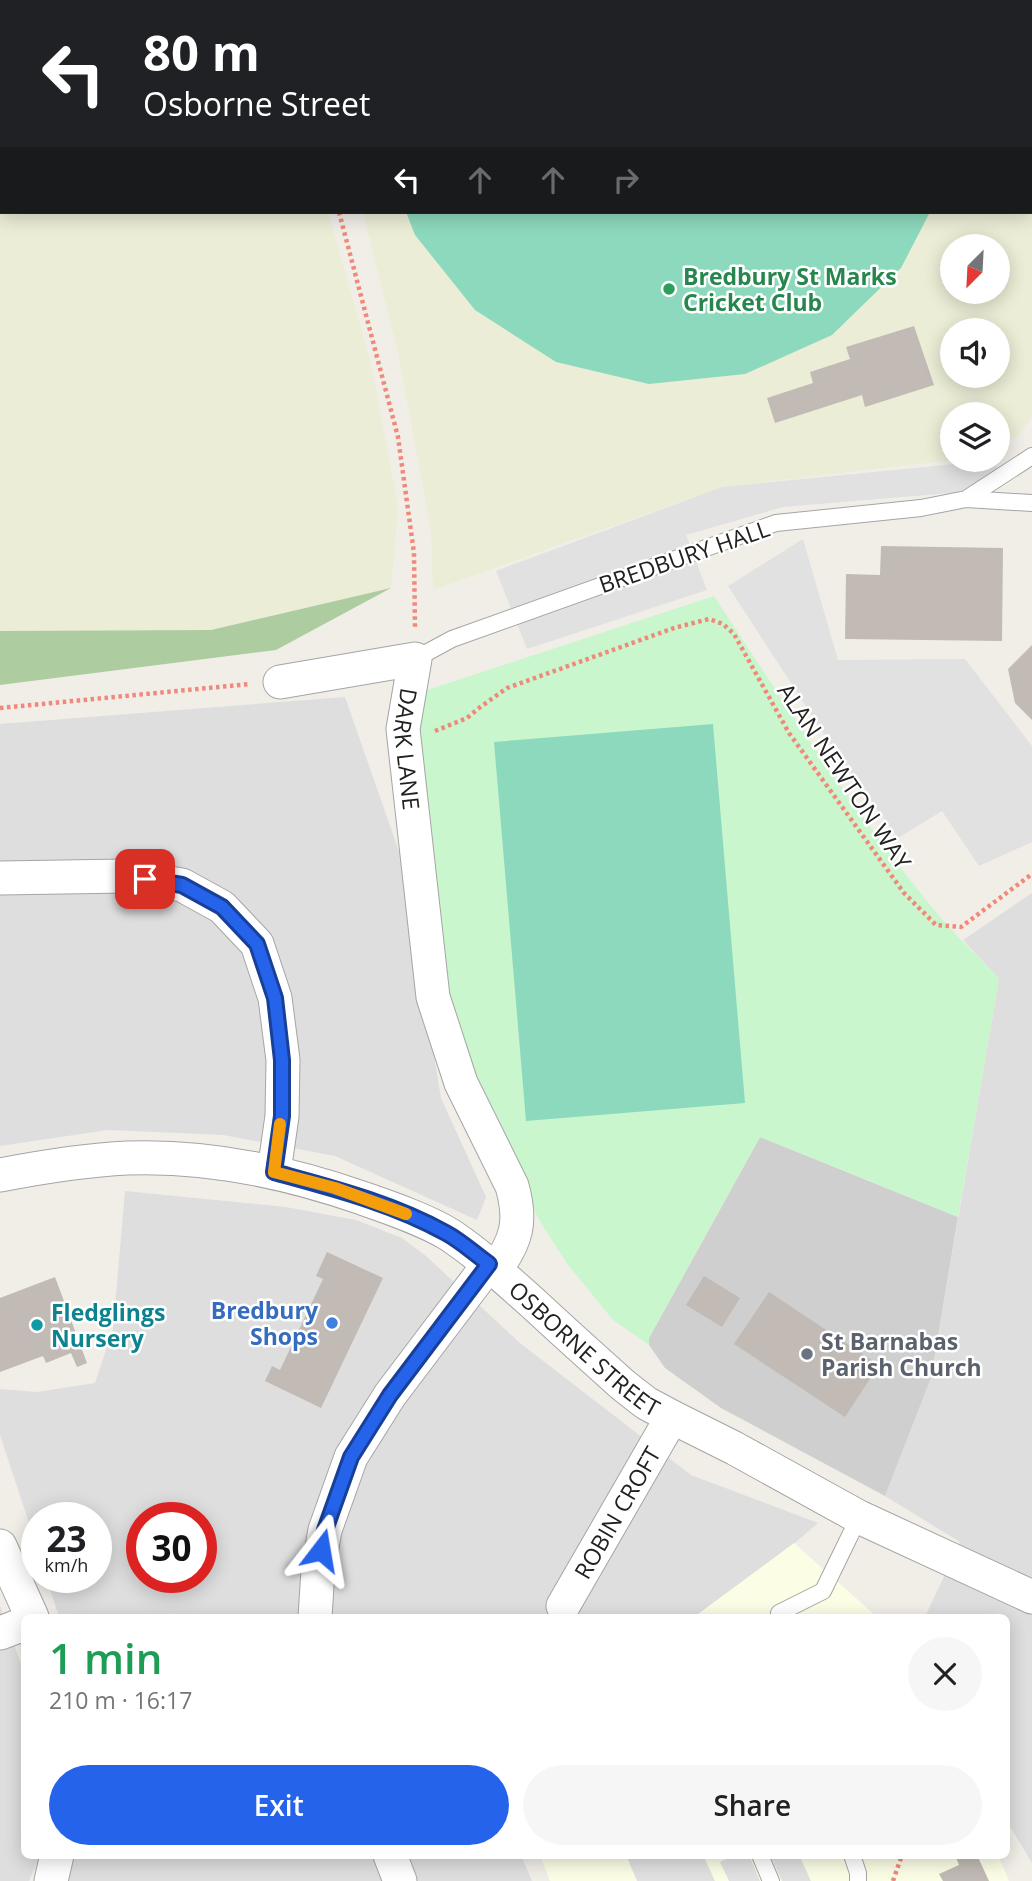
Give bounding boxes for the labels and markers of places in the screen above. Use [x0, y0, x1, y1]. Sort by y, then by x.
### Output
place label: Bredbury St Marks Cricket Club [683, 260, 897, 318]
marker: Bredbury St Marks Cricket Club [661, 281, 677, 297]
pin [115, 849, 175, 909]
place label: Bredbury Shops [211, 1294, 319, 1352]
place label: Fledglings Nursery [51, 1296, 165, 1354]
marker: Bredbury Shops [324, 1315, 340, 1331]
marker: Fledglings Nursery [29, 1317, 45, 1333]
place label: St Barnabas Parish Church [821, 1325, 982, 1383]
marker: St Barnabas Parish Church [799, 1346, 815, 1362]

